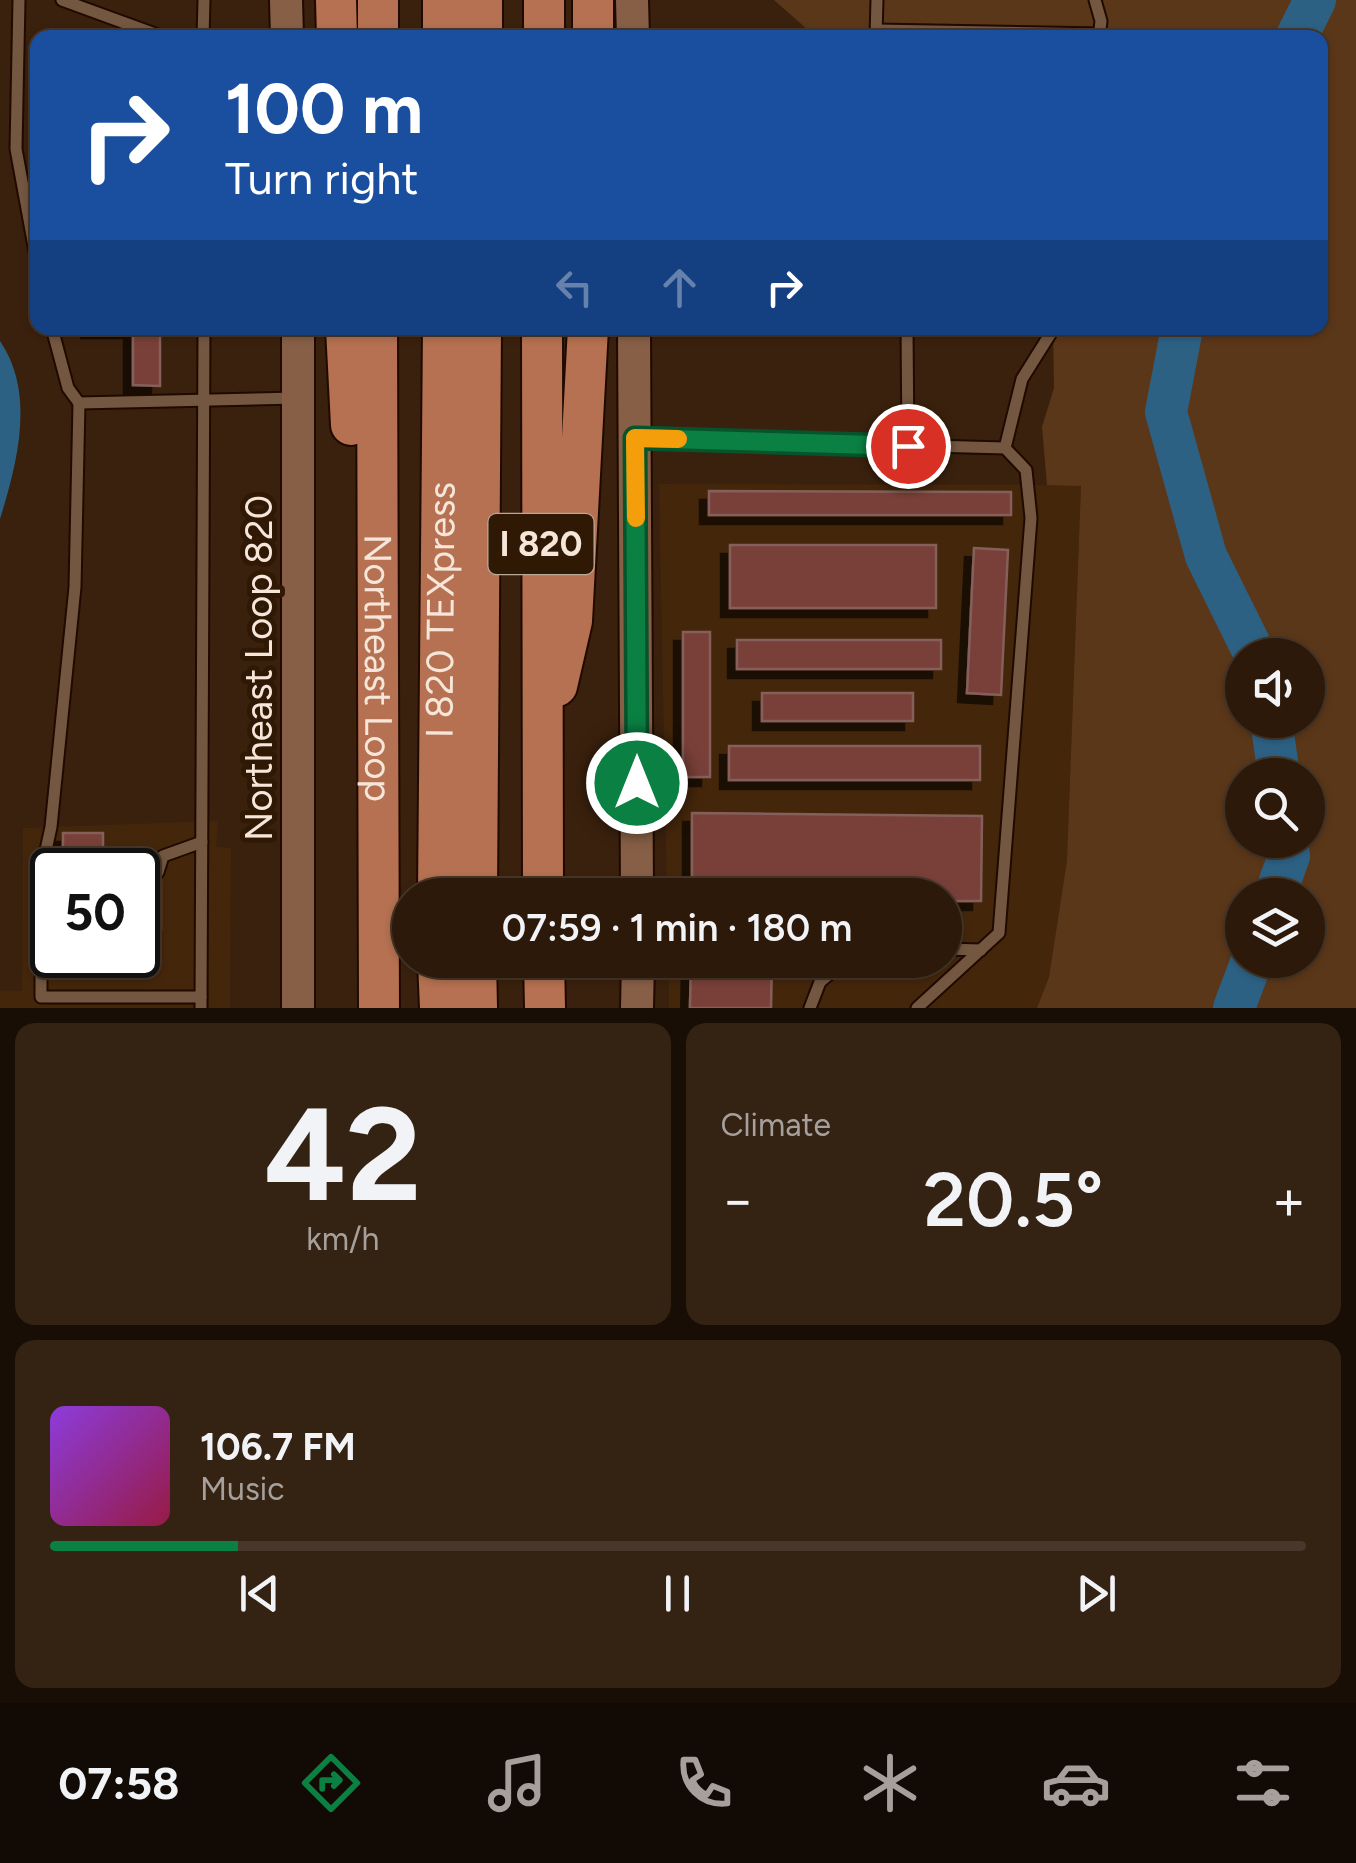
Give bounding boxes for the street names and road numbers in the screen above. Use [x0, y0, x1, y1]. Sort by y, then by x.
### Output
street label: I 820 TEXpress [416, 482, 465, 738]
street label: Northeast Loop 820 [236, 495, 282, 841]
road number: I 820 [488, 514, 594, 574]
street label: Northeast Loop [355, 534, 401, 802]

